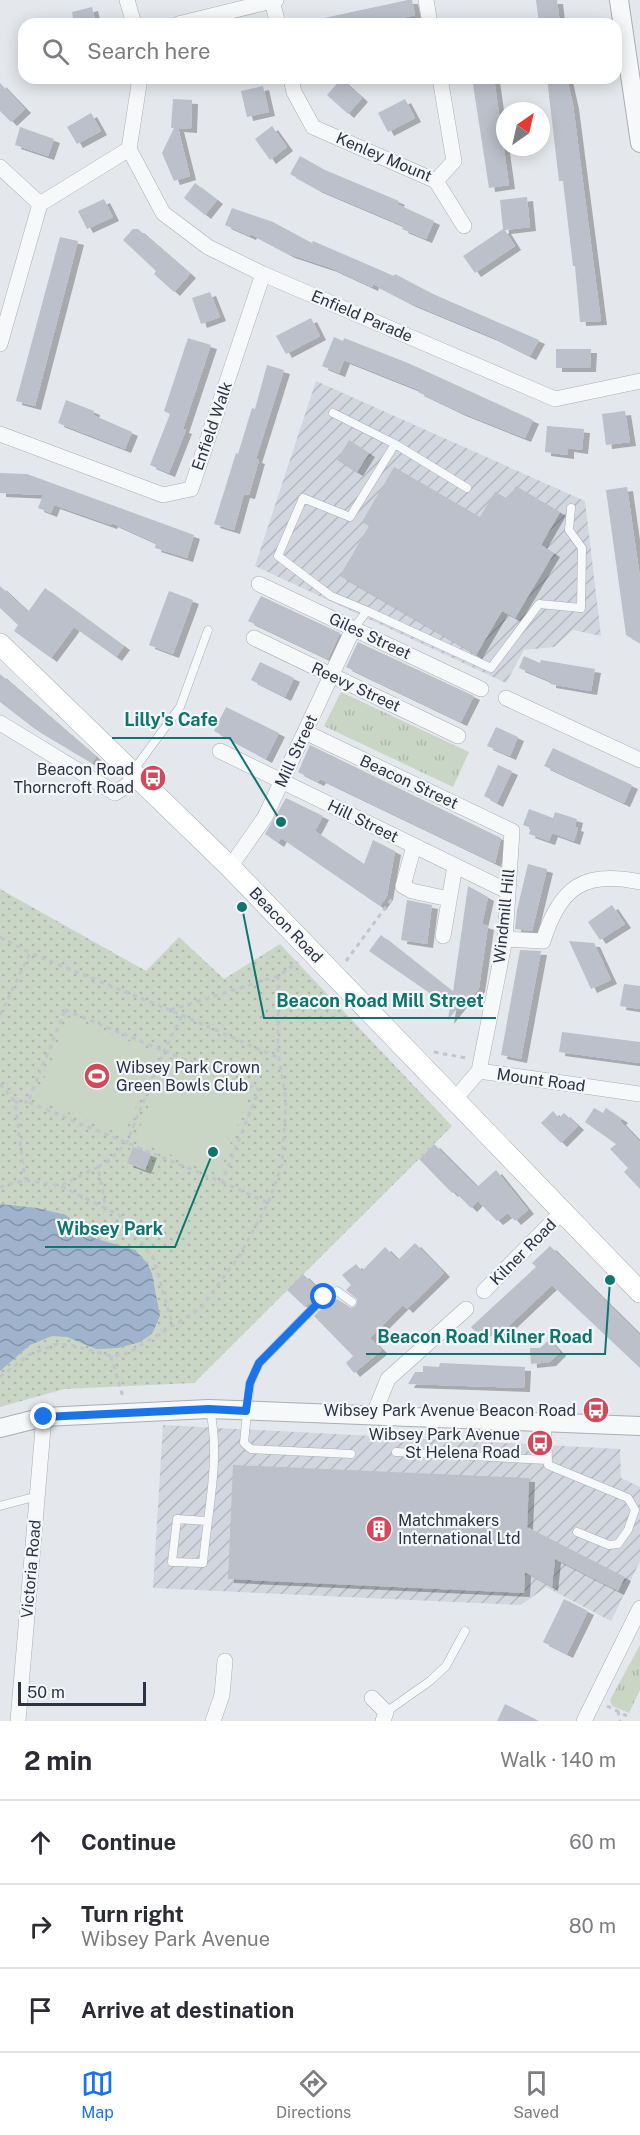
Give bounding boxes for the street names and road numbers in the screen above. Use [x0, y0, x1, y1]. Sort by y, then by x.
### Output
street label: Kenley Mount [333, 128, 435, 186]
street label: Enfield Parade [309, 286, 415, 346]
street label: Enfield Walk [188, 379, 236, 473]
street label: Giles Street [326, 609, 414, 663]
street label: Reevy Street [309, 658, 403, 716]
street label: Mill Street [271, 711, 321, 791]
street label: Beacon Street [357, 751, 461, 813]
street label: Hill Street [324, 796, 402, 846]
street label: Windmill Hill [490, 868, 518, 964]
street label: Beacon Road [245, 883, 327, 967]
street label: Mount Road [495, 1064, 587, 1096]
street label: Kilner Road [486, 1215, 560, 1289]
street label: Victoria Road [17, 1519, 45, 1619]

